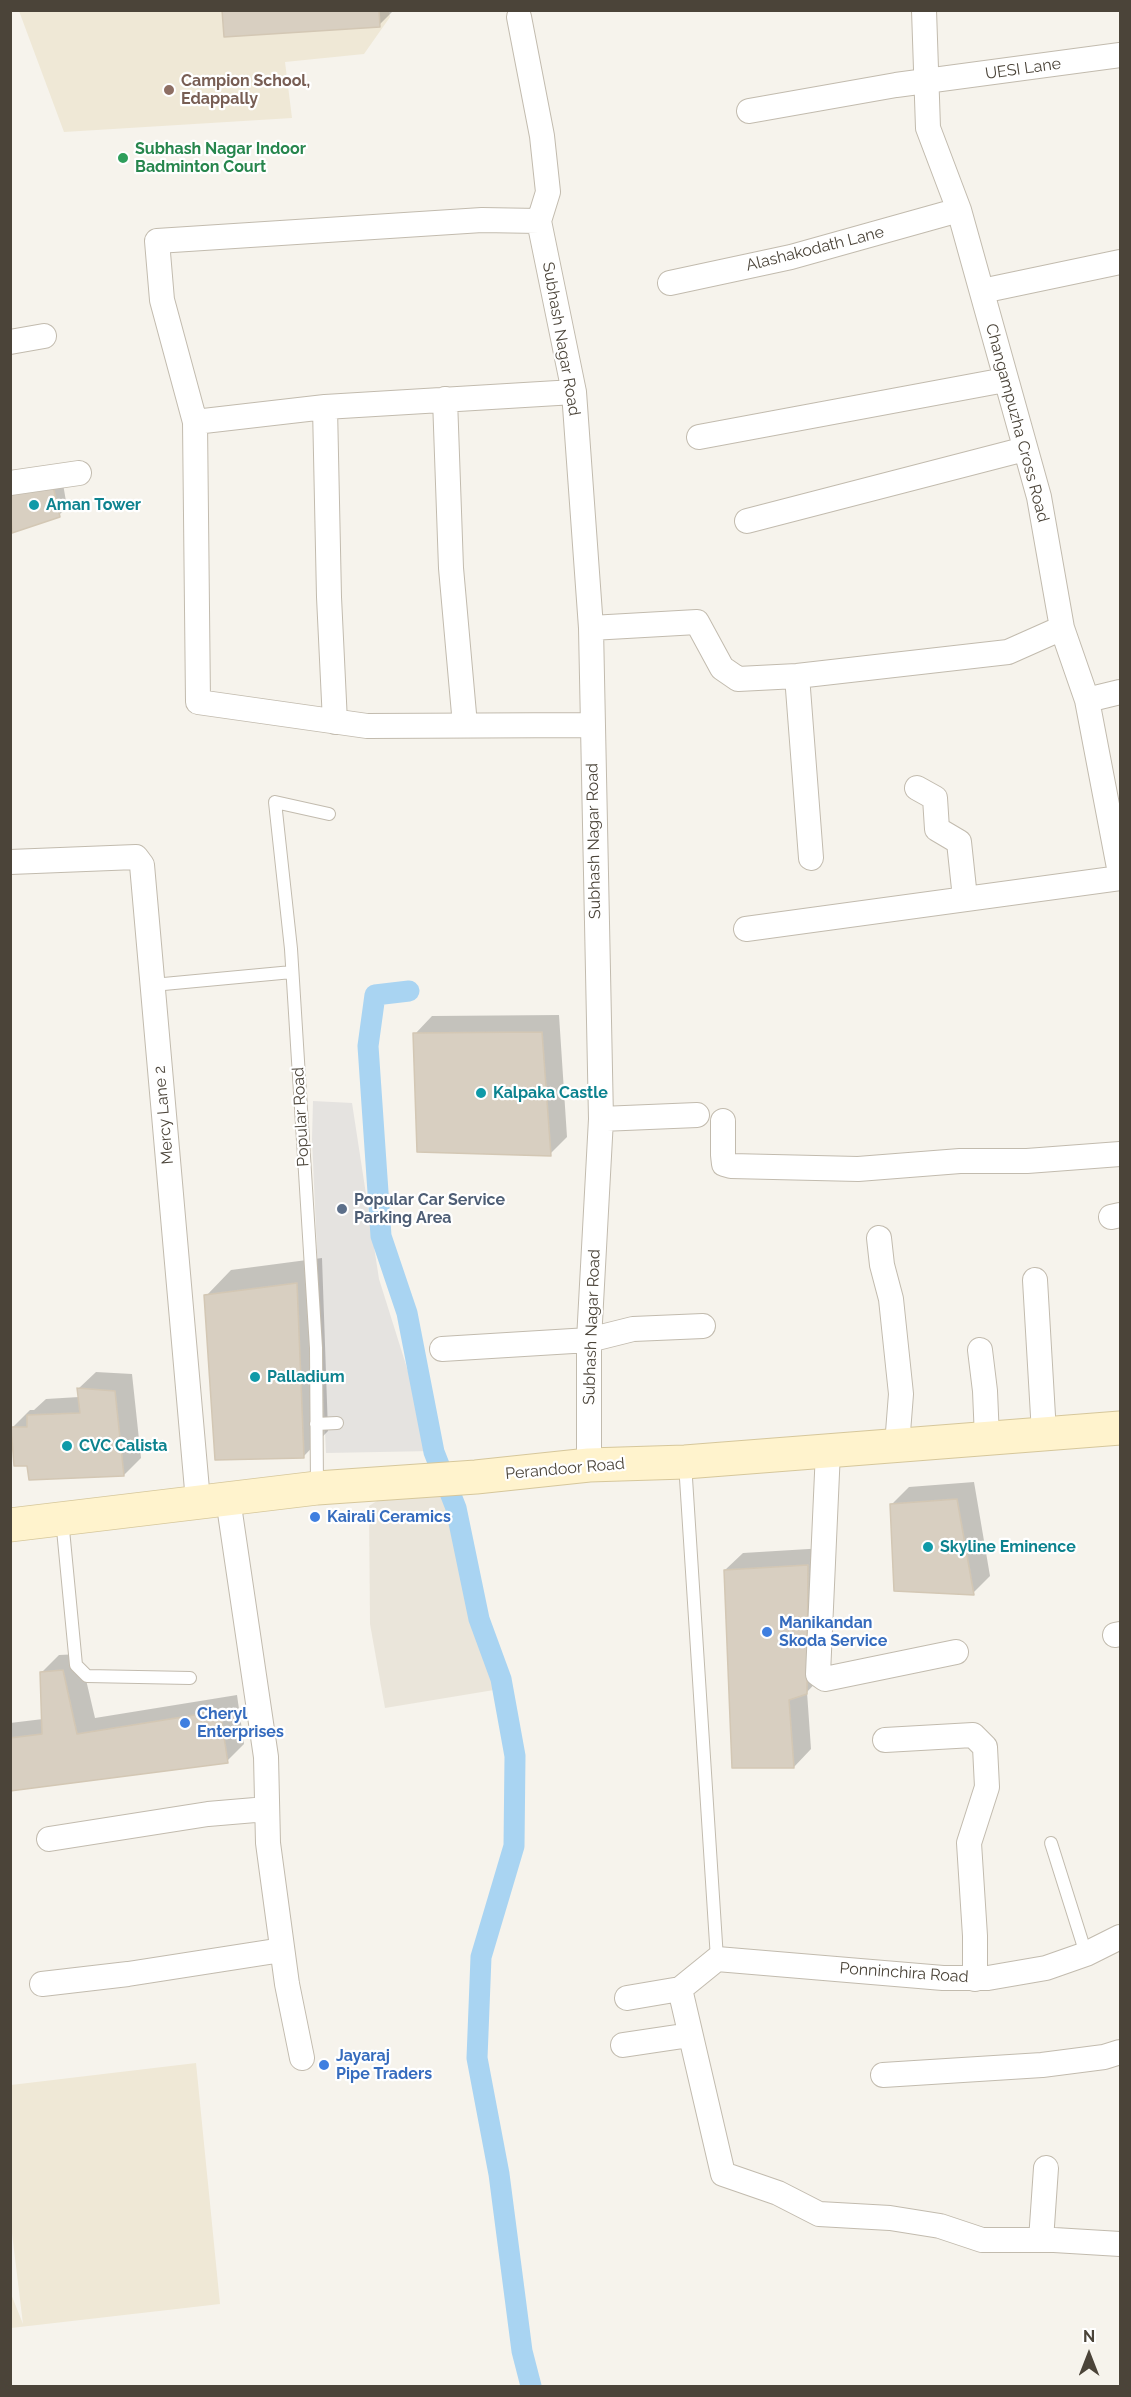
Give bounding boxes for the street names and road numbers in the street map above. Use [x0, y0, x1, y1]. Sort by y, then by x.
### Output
street label: UESI Lane [984, 54, 1062, 84]
street label: Alashakodath Lane [744, 223, 886, 275]
street label: Subhash Nagar Road [538, 261, 584, 417]
street label: Changampuzha Cross Road [981, 322, 1053, 524]
street label: Subhash Nagar Road [583, 763, 605, 919]
street label: Mercy Lane 2 [150, 1065, 178, 1165]
street label: Popular Road [289, 1067, 313, 1167]
street label: Subhash Nagar Road [580, 1249, 604, 1405]
street label: Perandoor Road [504, 1454, 626, 1484]
street label: Ponninchira Road [839, 1959, 969, 1987]

